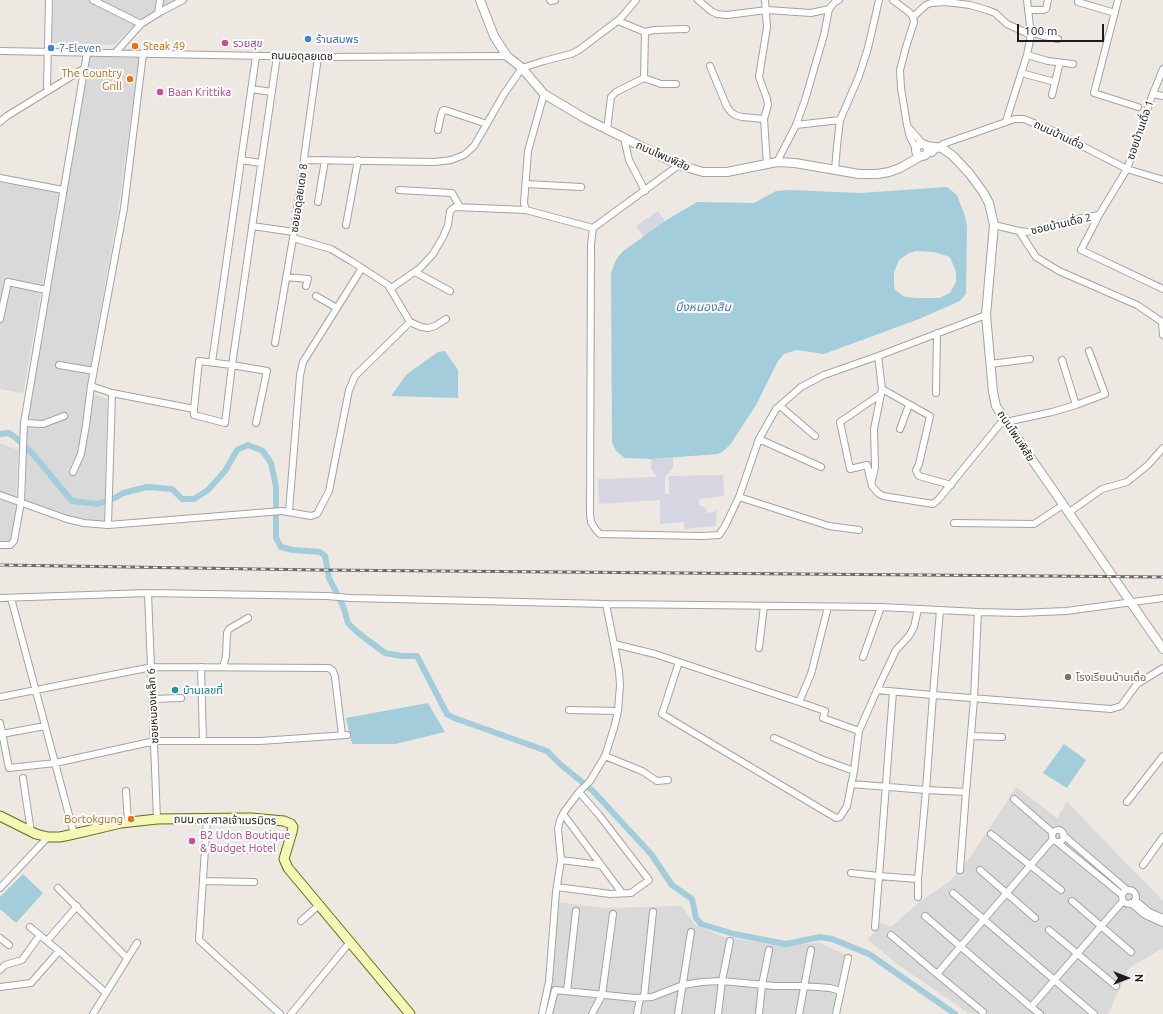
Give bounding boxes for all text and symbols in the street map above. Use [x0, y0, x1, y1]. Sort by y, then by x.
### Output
scale bar [1019, 16, 1106, 42]
text: 100 m [1024, 24, 1057, 37]
place label: ร้านสมพร [316, 32, 359, 46]
marker: ร้านสมพร [303, 34, 313, 44]
place label: รวยสุข [233, 36, 263, 50]
marker: รวยสุข [220, 38, 230, 48]
place label: Steak 49 [143, 39, 185, 53]
place label: 7-Eleven [59, 41, 101, 55]
marker: Steak 49 [130, 41, 140, 51]
marker: 7-Eleven [46, 43, 56, 53]
street label: ถนนอดุลยเดช [271, 49, 333, 63]
place label: The Country Grill [61, 66, 122, 92]
marker: The Country Grill [125, 74, 135, 84]
place label: Baan Krittika [168, 85, 231, 99]
marker: Baan Krittika [155, 87, 165, 97]
street label: ซอยบ้านเดื่อ 1 [1124, 99, 1156, 161]
street label: ถนนบ้านเดื่อ [1032, 118, 1086, 152]
street label: ถนนโพนพิสัย [634, 138, 692, 174]
street label: ซอยอดุลยเดช 8 [288, 163, 310, 233]
street label: ซอยบ้านเดื่อ 2 [1029, 211, 1093, 237]
water label: บึงหนองสิม [675, 300, 731, 314]
street label: ถนนโพนพิสัย [995, 408, 1037, 464]
street label: ซอยหนองเหล็ก 6 [144, 668, 162, 744]
place label: โรงเรียนบ้านเดื่อ [1076, 670, 1146, 684]
marker: โรงเรียนบ้านเดื่อ [1063, 672, 1073, 682]
place label: บ้านเลขที่ [183, 683, 223, 697]
marker: บ้านเลขที่ [170, 685, 180, 695]
place label: Bortokgung [64, 812, 123, 826]
street label: ถนน ๓๙ ศาลเจ้าเนรมิตร [174, 813, 276, 827]
marker: Bortokgung [126, 814, 136, 824]
place label: B2 Udon Boutique & Budget Hotel [200, 828, 290, 854]
marker: B2 Udon Boutique & Budget Hotel [187, 836, 197, 846]
north arrow [1107, 958, 1147, 998]
text: N [1133, 974, 1145, 982]

